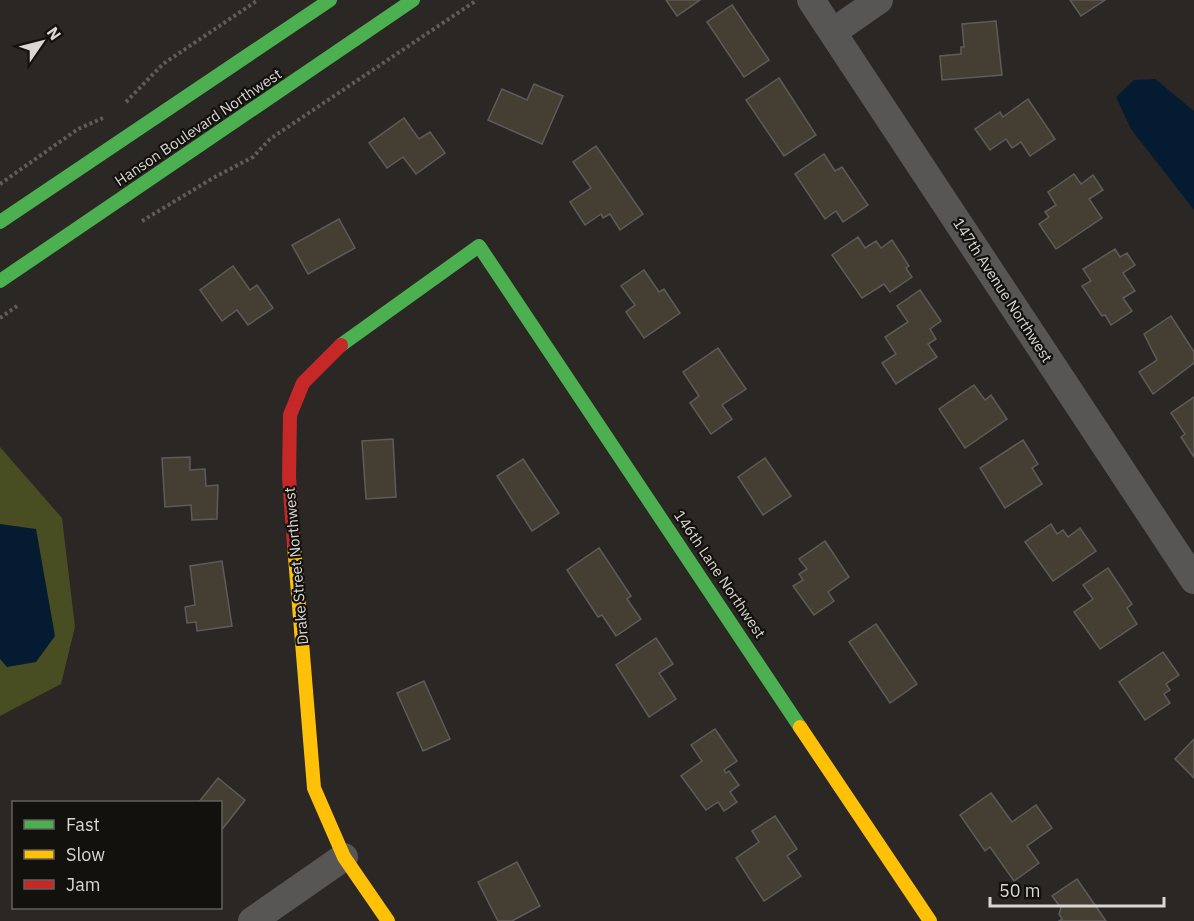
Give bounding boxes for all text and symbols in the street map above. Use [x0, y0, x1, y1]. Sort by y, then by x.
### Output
north arrow [12, 12, 72, 72]
text: N [43, 23, 66, 44]
street label: Hanson Boulevard Northwest [111, 64, 285, 190]
street label: 147th Avenue Northwest [949, 214, 1057, 366]
street label: Drake Street Northwest [280, 486, 312, 646]
street label: 146th Lane Northwest [670, 506, 770, 642]
legend [12, 801, 222, 909]
text: Fast [66, 813, 100, 836]
text: Slow [66, 843, 105, 866]
scale bar [990, 870, 1164, 908]
text: Jam [66, 873, 101, 896]
text: 50 m [999, 879, 1041, 902]

